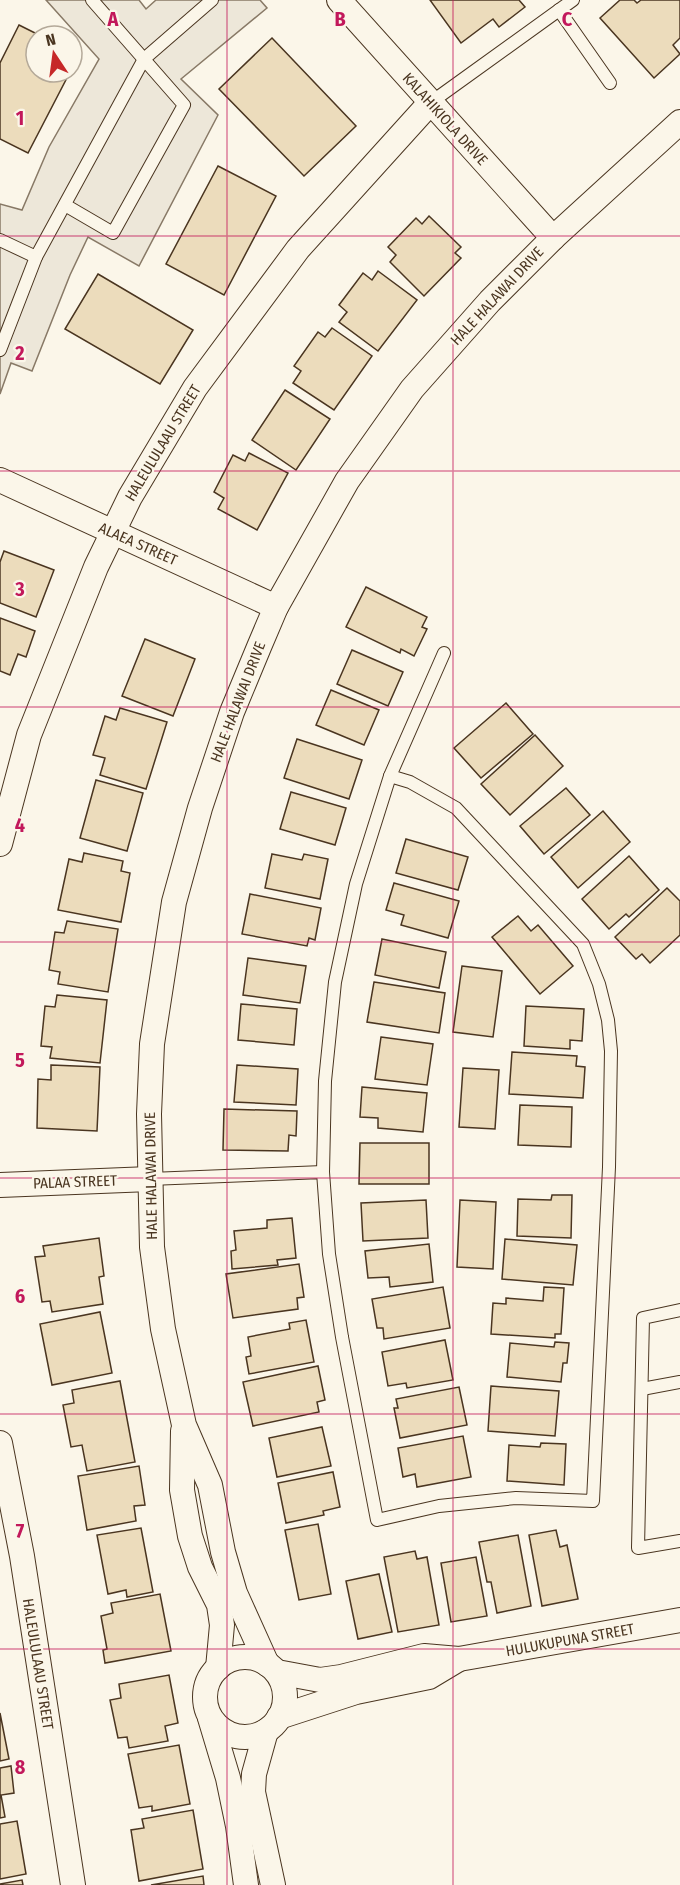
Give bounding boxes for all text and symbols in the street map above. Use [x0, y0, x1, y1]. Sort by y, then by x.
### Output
text: A [107, 7, 120, 31]
text: B [334, 7, 346, 31]
text: C [562, 7, 573, 31]
north arrow [24, 24, 84, 84]
text: N [44, 30, 58, 50]
street label: KALAHIKIOLA DRIVE [399, 69, 491, 169]
text: 1 [16, 106, 24, 130]
street label: HALE HALAWAI DRIVE [447, 243, 547, 349]
text: 2 [14, 341, 25, 365]
street label: HALEULULAAU STREET [121, 382, 205, 504]
street label: ALAEA STREET [96, 519, 180, 569]
text: 3 [14, 577, 25, 601]
street label: HALE HALAWAI DRIVE [207, 639, 269, 765]
text: 4 [15, 813, 25, 837]
text: 5 [15, 1048, 25, 1072]
street label: HALE HALAWAI DRIVE [141, 1112, 161, 1240]
street label: PALAA STREET [33, 1172, 117, 1192]
text: 6 [15, 1284, 25, 1308]
text: 7 [16, 1519, 25, 1543]
street label: HALEULULAAU STREET [19, 1597, 57, 1731]
street label: HULUKUPUNA STREET [504, 1620, 636, 1660]
text: 8 [15, 1755, 26, 1779]

